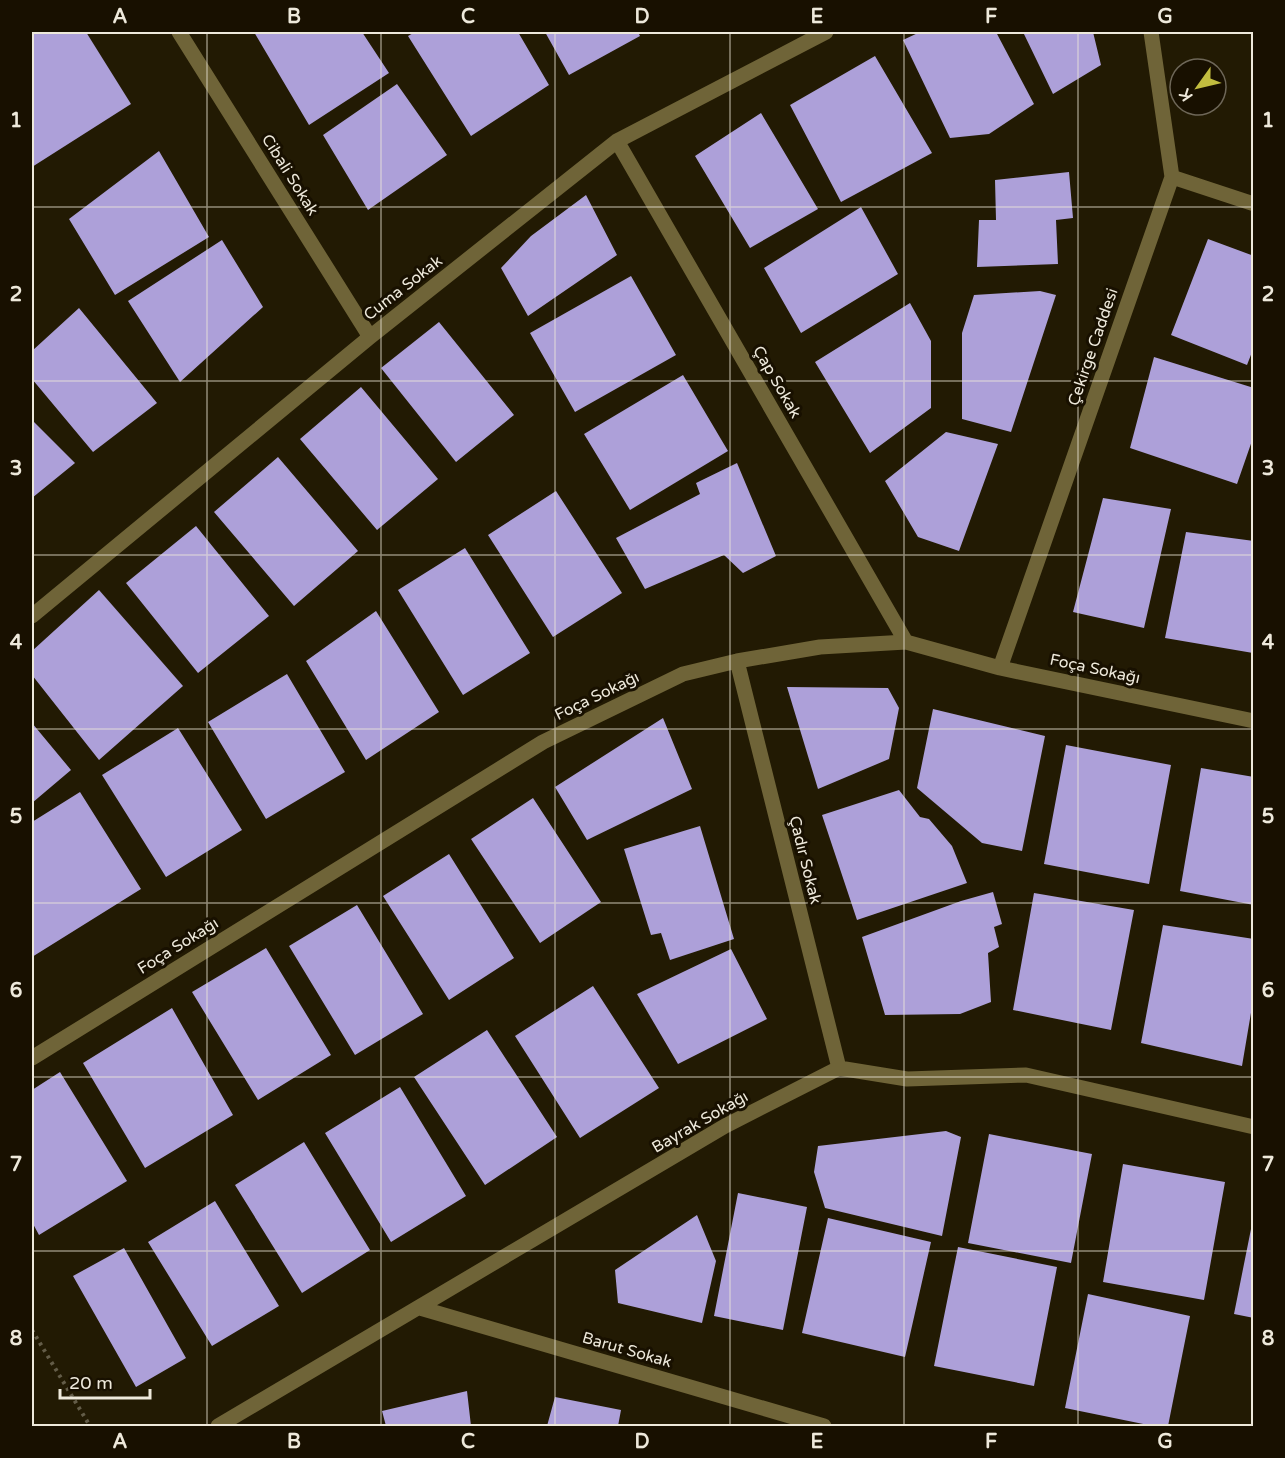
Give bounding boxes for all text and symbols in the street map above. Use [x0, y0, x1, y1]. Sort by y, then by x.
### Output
text: A [113, 5, 128, 29]
text: B [287, 5, 301, 29]
text: C [461, 5, 475, 29]
text: D [634, 5, 650, 29]
text: E [811, 5, 824, 29]
text: F [985, 5, 997, 29]
text: G [1157, 5, 1173, 29]
north arrow [1168, 57, 1228, 117]
text: K [1175, 85, 1198, 105]
text: 1 [10, 109, 22, 133]
text: 1 [1262, 109, 1274, 133]
street label: Cibali Sokak [257, 131, 323, 220]
street label: Cuma Sokak [360, 251, 447, 325]
text: 2 [10, 283, 22, 307]
text: 2 [1262, 283, 1274, 307]
street label: Çekirge Caddesi [1064, 286, 1122, 408]
street label: Çap Sokak [748, 342, 806, 422]
text: 3 [10, 457, 22, 481]
text: 3 [1262, 457, 1274, 481]
text: 4 [10, 631, 23, 655]
text: 4 [1262, 631, 1275, 655]
street label: Foça Sokağı [1048, 650, 1142, 688]
street label: Foça Sokağı [551, 667, 643, 725]
text: 5 [10, 805, 22, 829]
text: 5 [1262, 805, 1274, 829]
street label: Çadır Sokak [784, 814, 826, 907]
street label: Foça Sokağı [134, 913, 222, 979]
text: 6 [10, 979, 22, 1003]
text: 6 [1262, 979, 1274, 1003]
street label: Bayrak Sokağı [648, 1086, 752, 1158]
text: 7 [10, 1153, 22, 1177]
text: 7 [1262, 1153, 1274, 1177]
text: 8 [10, 1327, 22, 1351]
text: 8 [1262, 1327, 1274, 1351]
street label: Barut Sokak [580, 1328, 674, 1372]
scale bar [60, 1362, 150, 1400]
text: 20 m [69, 1372, 113, 1394]
text: A [113, 1430, 128, 1454]
text: B [287, 1430, 301, 1454]
text: C [461, 1430, 475, 1454]
text: D [634, 1430, 650, 1454]
text: E [811, 1430, 824, 1454]
text: F [985, 1430, 997, 1454]
text: G [1157, 1430, 1173, 1454]

